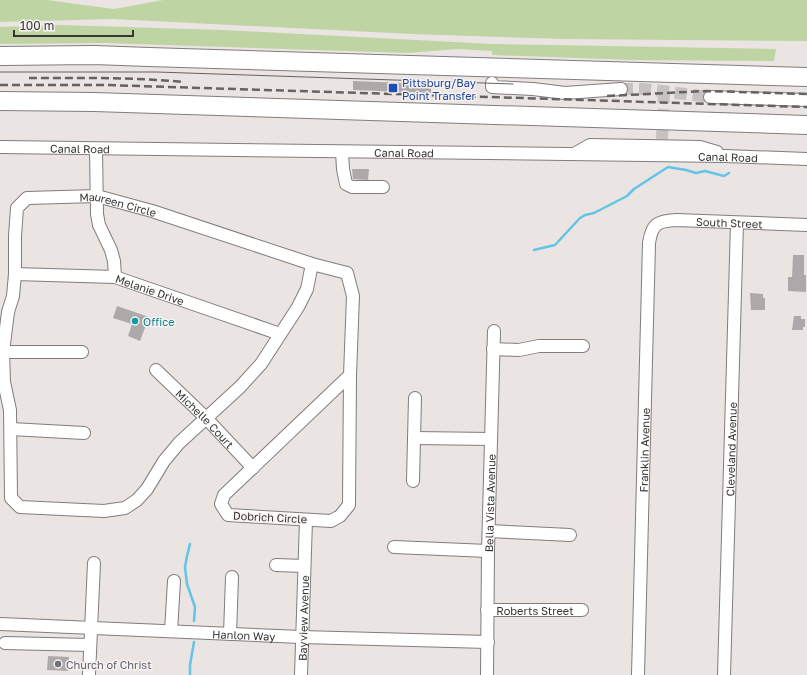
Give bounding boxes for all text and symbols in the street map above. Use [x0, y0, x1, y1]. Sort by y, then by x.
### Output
scale bar [14, 12, 133, 38]
text: 100 m [20, 18, 54, 33]
place label: Pittsburg/Bay Point Transfer [402, 76, 477, 102]
marker: Pittsburg/Bay Point Transfer [387, 82, 399, 94]
street label: Canal Road [50, 141, 110, 155]
street label: Canal Road [374, 145, 434, 159]
street label: Canal Road [698, 149, 758, 164]
street label: Maureen Circle [79, 189, 158, 219]
street label: South Street [696, 214, 763, 230]
street label: Melanie Drive [114, 271, 186, 307]
place label: Office [143, 315, 175, 328]
marker: Office [130, 316, 140, 326]
street label: Michelle Court [173, 386, 237, 450]
street label: Cleveland Avenue [723, 402, 738, 496]
street label: Franklin Avenue [636, 408, 651, 493]
street label: Bella Vista Avenue [481, 454, 497, 552]
street label: Dobrich Circle [233, 509, 307, 525]
street label: Bayview Avenue [295, 575, 311, 661]
street label: Roberts Street [496, 604, 574, 617]
street label: Hanlon Way [212, 627, 276, 642]
place label: Church of Christ [66, 658, 152, 671]
marker: Church of Christ [53, 659, 63, 669]

